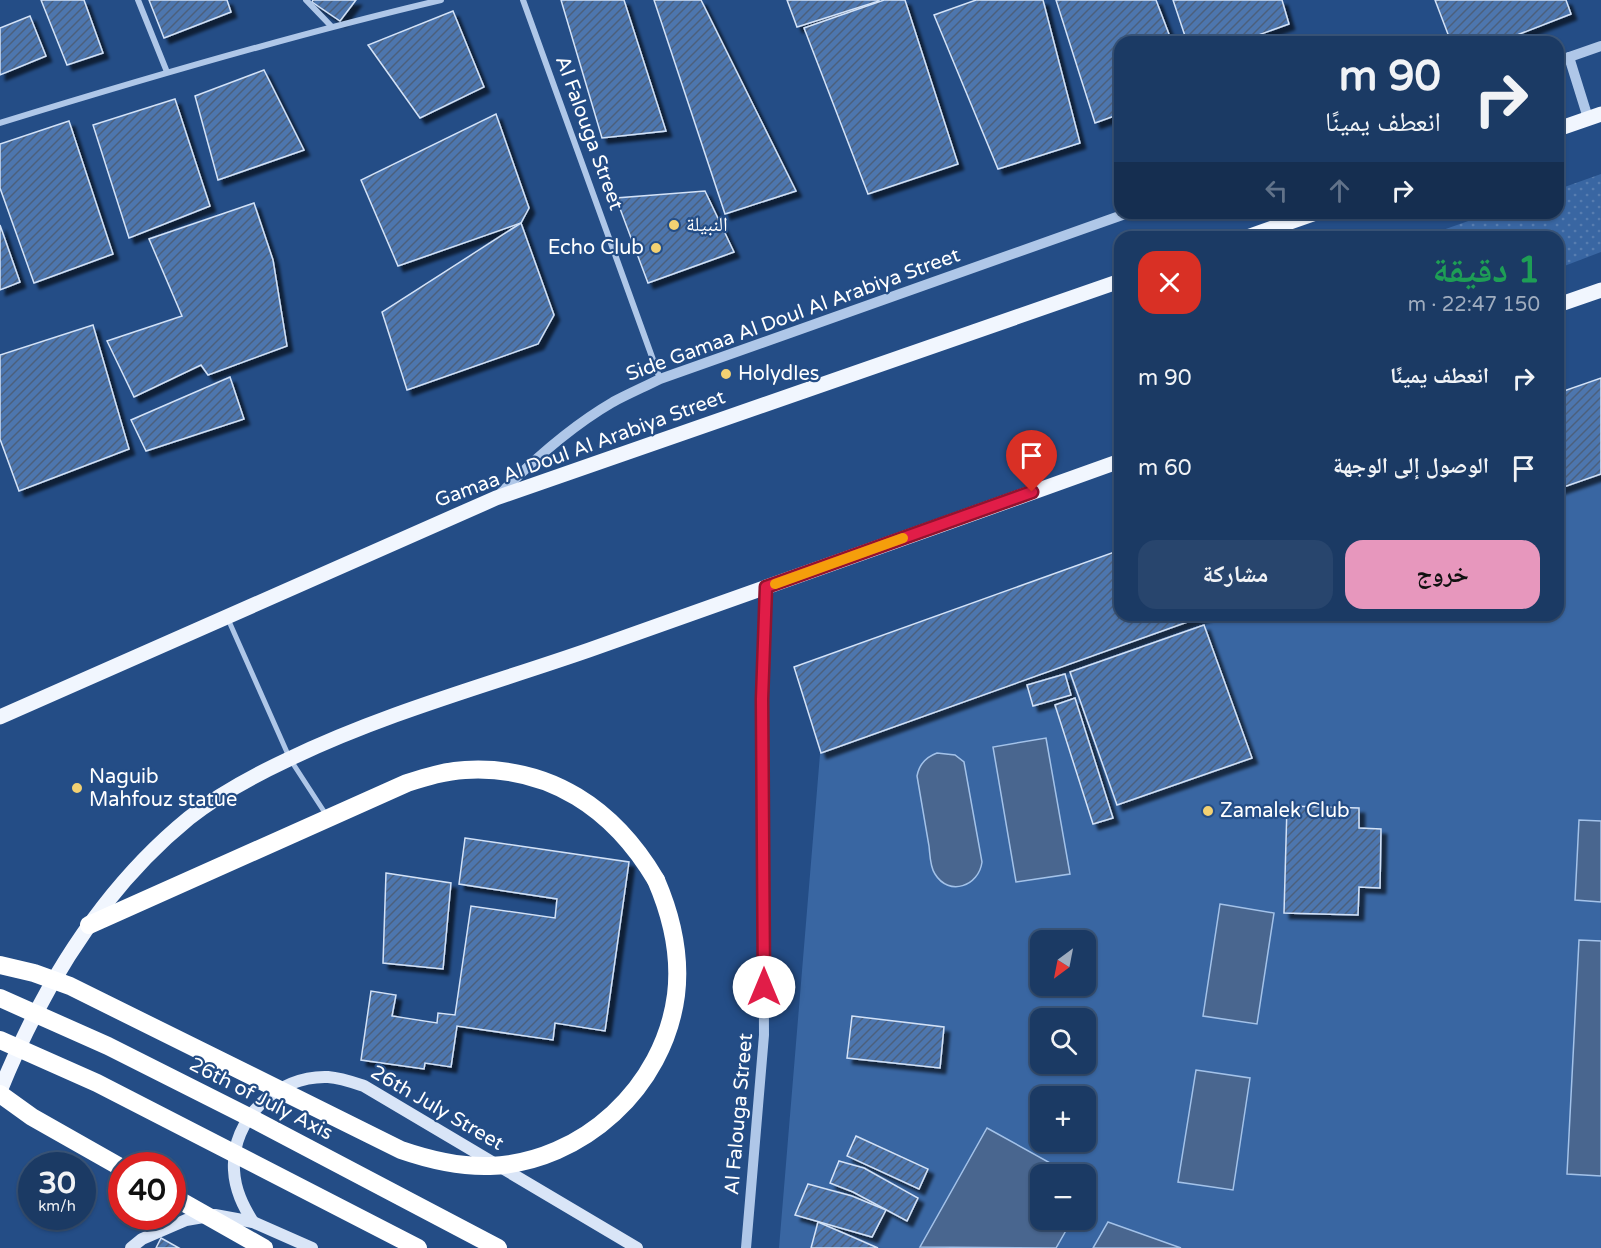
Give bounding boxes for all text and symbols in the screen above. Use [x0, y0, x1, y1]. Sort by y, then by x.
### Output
text: 90 m [1339, 51, 1441, 102]
street label: Al Falouga Street [550, 53, 628, 214]
icon: right [1462, 60, 1540, 138]
text: انعطف يمينًا [1325, 106, 1441, 139]
icon: left [1260, 174, 1293, 207]
icon: ahead [1323, 174, 1356, 207]
icon: right [1386, 174, 1419, 207]
place label: النبيلة [686, 213, 728, 237]
marker: النبيلة [667, 218, 681, 232]
place label: Echo Club [548, 236, 644, 260]
marker: Echo Club [649, 241, 663, 255]
street label: Side Gamaa Al Doul Al Arabiya Street [623, 243, 963, 387]
text: 1 دقيقة [1432, 249, 1540, 292]
button: close [1138, 251, 1201, 314]
text: 150 m · 22:47 [1408, 293, 1540, 317]
place label: HolydIes [738, 362, 819, 386]
icon: right [1507, 362, 1540, 395]
text: انعطف يمينًا [1390, 363, 1489, 389]
text: 90 m [1138, 365, 1192, 391]
marker: HolydIes [719, 367, 733, 381]
street label: Gamaa Al Doul Al Arabiya Street [432, 385, 729, 513]
pin [1006, 430, 1057, 492]
icon: arrive [1015, 439, 1048, 472]
icon: arrive [1507, 452, 1540, 485]
text: الوصول إلى الوجهة [1333, 453, 1489, 479]
text: 60 m [1138, 455, 1192, 481]
button: مشاركة [1138, 540, 1333, 609]
button: خروج [1345, 540, 1540, 609]
place label: Naguib Mahfouz statue [89, 765, 237, 812]
marker: Naguib Mahfouz statue [70, 781, 84, 795]
place label: Zamalek Club [1220, 799, 1350, 823]
marker: Zamalek Club [1201, 804, 1215, 818]
north arrow [1030, 930, 1096, 996]
map controls [1030, 930, 1096, 1230]
position arrow [732, 955, 796, 1019]
button: search [1030, 1008, 1096, 1074]
street label: Al Falouga Street [720, 1032, 758, 1196]
street label: 26th of July Axis [185, 1052, 337, 1146]
street label: 26th July Street [366, 1060, 508, 1156]
button: + [1030, 1086, 1096, 1152]
speed limit sign: 40 [108, 1152, 186, 1230]
button: − [1030, 1164, 1096, 1230]
text: 30 [38, 1165, 76, 1202]
text: km/h [38, 1197, 76, 1215]

